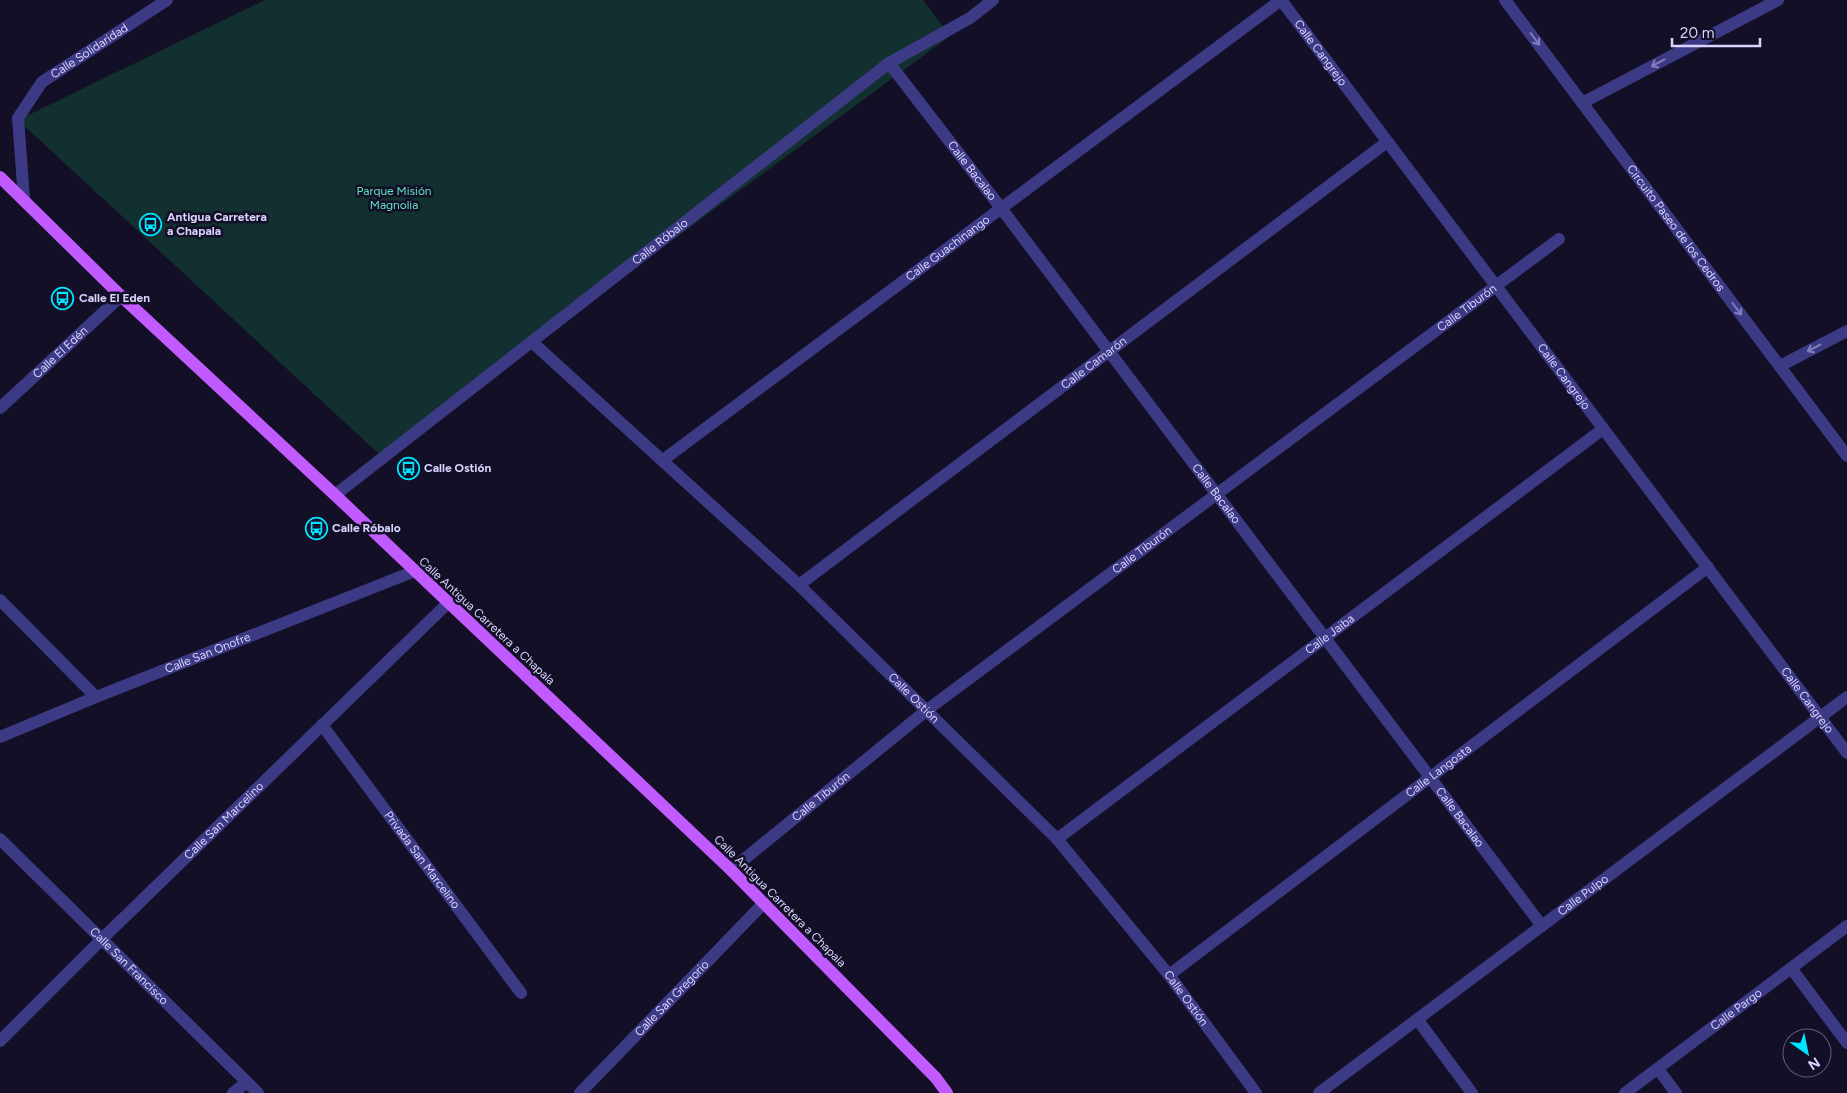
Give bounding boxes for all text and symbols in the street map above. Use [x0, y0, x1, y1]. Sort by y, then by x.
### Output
scale bar [1672, 15, 1760, 47]
street label: Calle Cangrejo [1291, 17, 1350, 89]
street label: Calle Solidaridad [48, 21, 131, 81]
text: 20 m [1680, 24, 1714, 42]
one-way arrow [1529, 32, 1540, 45]
one-way arrow [1650, 58, 1665, 68]
street label: Calle Bacalao [945, 138, 1000, 203]
street label: Circuito Paseo de los Cedros [1624, 162, 1728, 294]
park label: Parque Misión Magnolia [356, 184, 432, 212]
place label: Antigua Carretera a Chapala [167, 210, 267, 238]
bus stop icon: Antigua Carretera a Chapala [139, 212, 163, 236]
street label: Calle Guachinango [903, 212, 993, 284]
street label: Calle Róbalo [629, 216, 691, 268]
street label: Calle Tiburón [1434, 281, 1499, 335]
bus stop icon: Calle El Eden [51, 286, 75, 310]
place label: Calle El Eden [79, 291, 150, 305]
one-way arrow [1732, 302, 1743, 315]
street label: Calle El Edén [30, 323, 91, 381]
street label: Calle Camarón [1058, 334, 1129, 392]
street label: Calle Cangrejo [1535, 341, 1593, 412]
one-way arrow [1807, 344, 1821, 354]
bus stop icon: Calle Ostión [396, 456, 420, 480]
place label: Calle Ostión [424, 461, 491, 475]
street label: Calle Bacalao [1189, 461, 1243, 527]
bus stop icon: Calle Róbalo [304, 516, 328, 540]
place label: Calle Róbalo [332, 521, 401, 535]
street label: Calle Tiburón [1109, 523, 1175, 577]
street label: Calle Antigua Carretera a Chapala [416, 554, 558, 688]
street label: Calle Jaiba [1302, 611, 1357, 657]
street label: Calle San Onofre [163, 630, 253, 676]
street label: Calle Cangrejo [1778, 664, 1837, 736]
street label: Calle Ostión [885, 670, 942, 726]
street label: Calle Langosta [1403, 742, 1474, 800]
street label: Calle Tiburón [789, 769, 853, 824]
street label: Calle San Marcelino [181, 779, 266, 862]
street label: Calle Bacalao [1433, 784, 1487, 850]
street label: Privada San Marcelino [381, 808, 463, 911]
street label: Calle Antigua Carretera a Chapala [711, 832, 849, 970]
street label: Calle Pulpo [1555, 871, 1611, 919]
street label: Calle San Francisco [87, 924, 171, 1008]
street label: Calle San Gregorio [632, 957, 712, 1039]
street label: Calle Ostión [1161, 968, 1211, 1029]
street label: Calle Pargo [1708, 986, 1765, 1033]
north arrow [1782, 1028, 1832, 1078]
text: N [1805, 1053, 1823, 1074]

